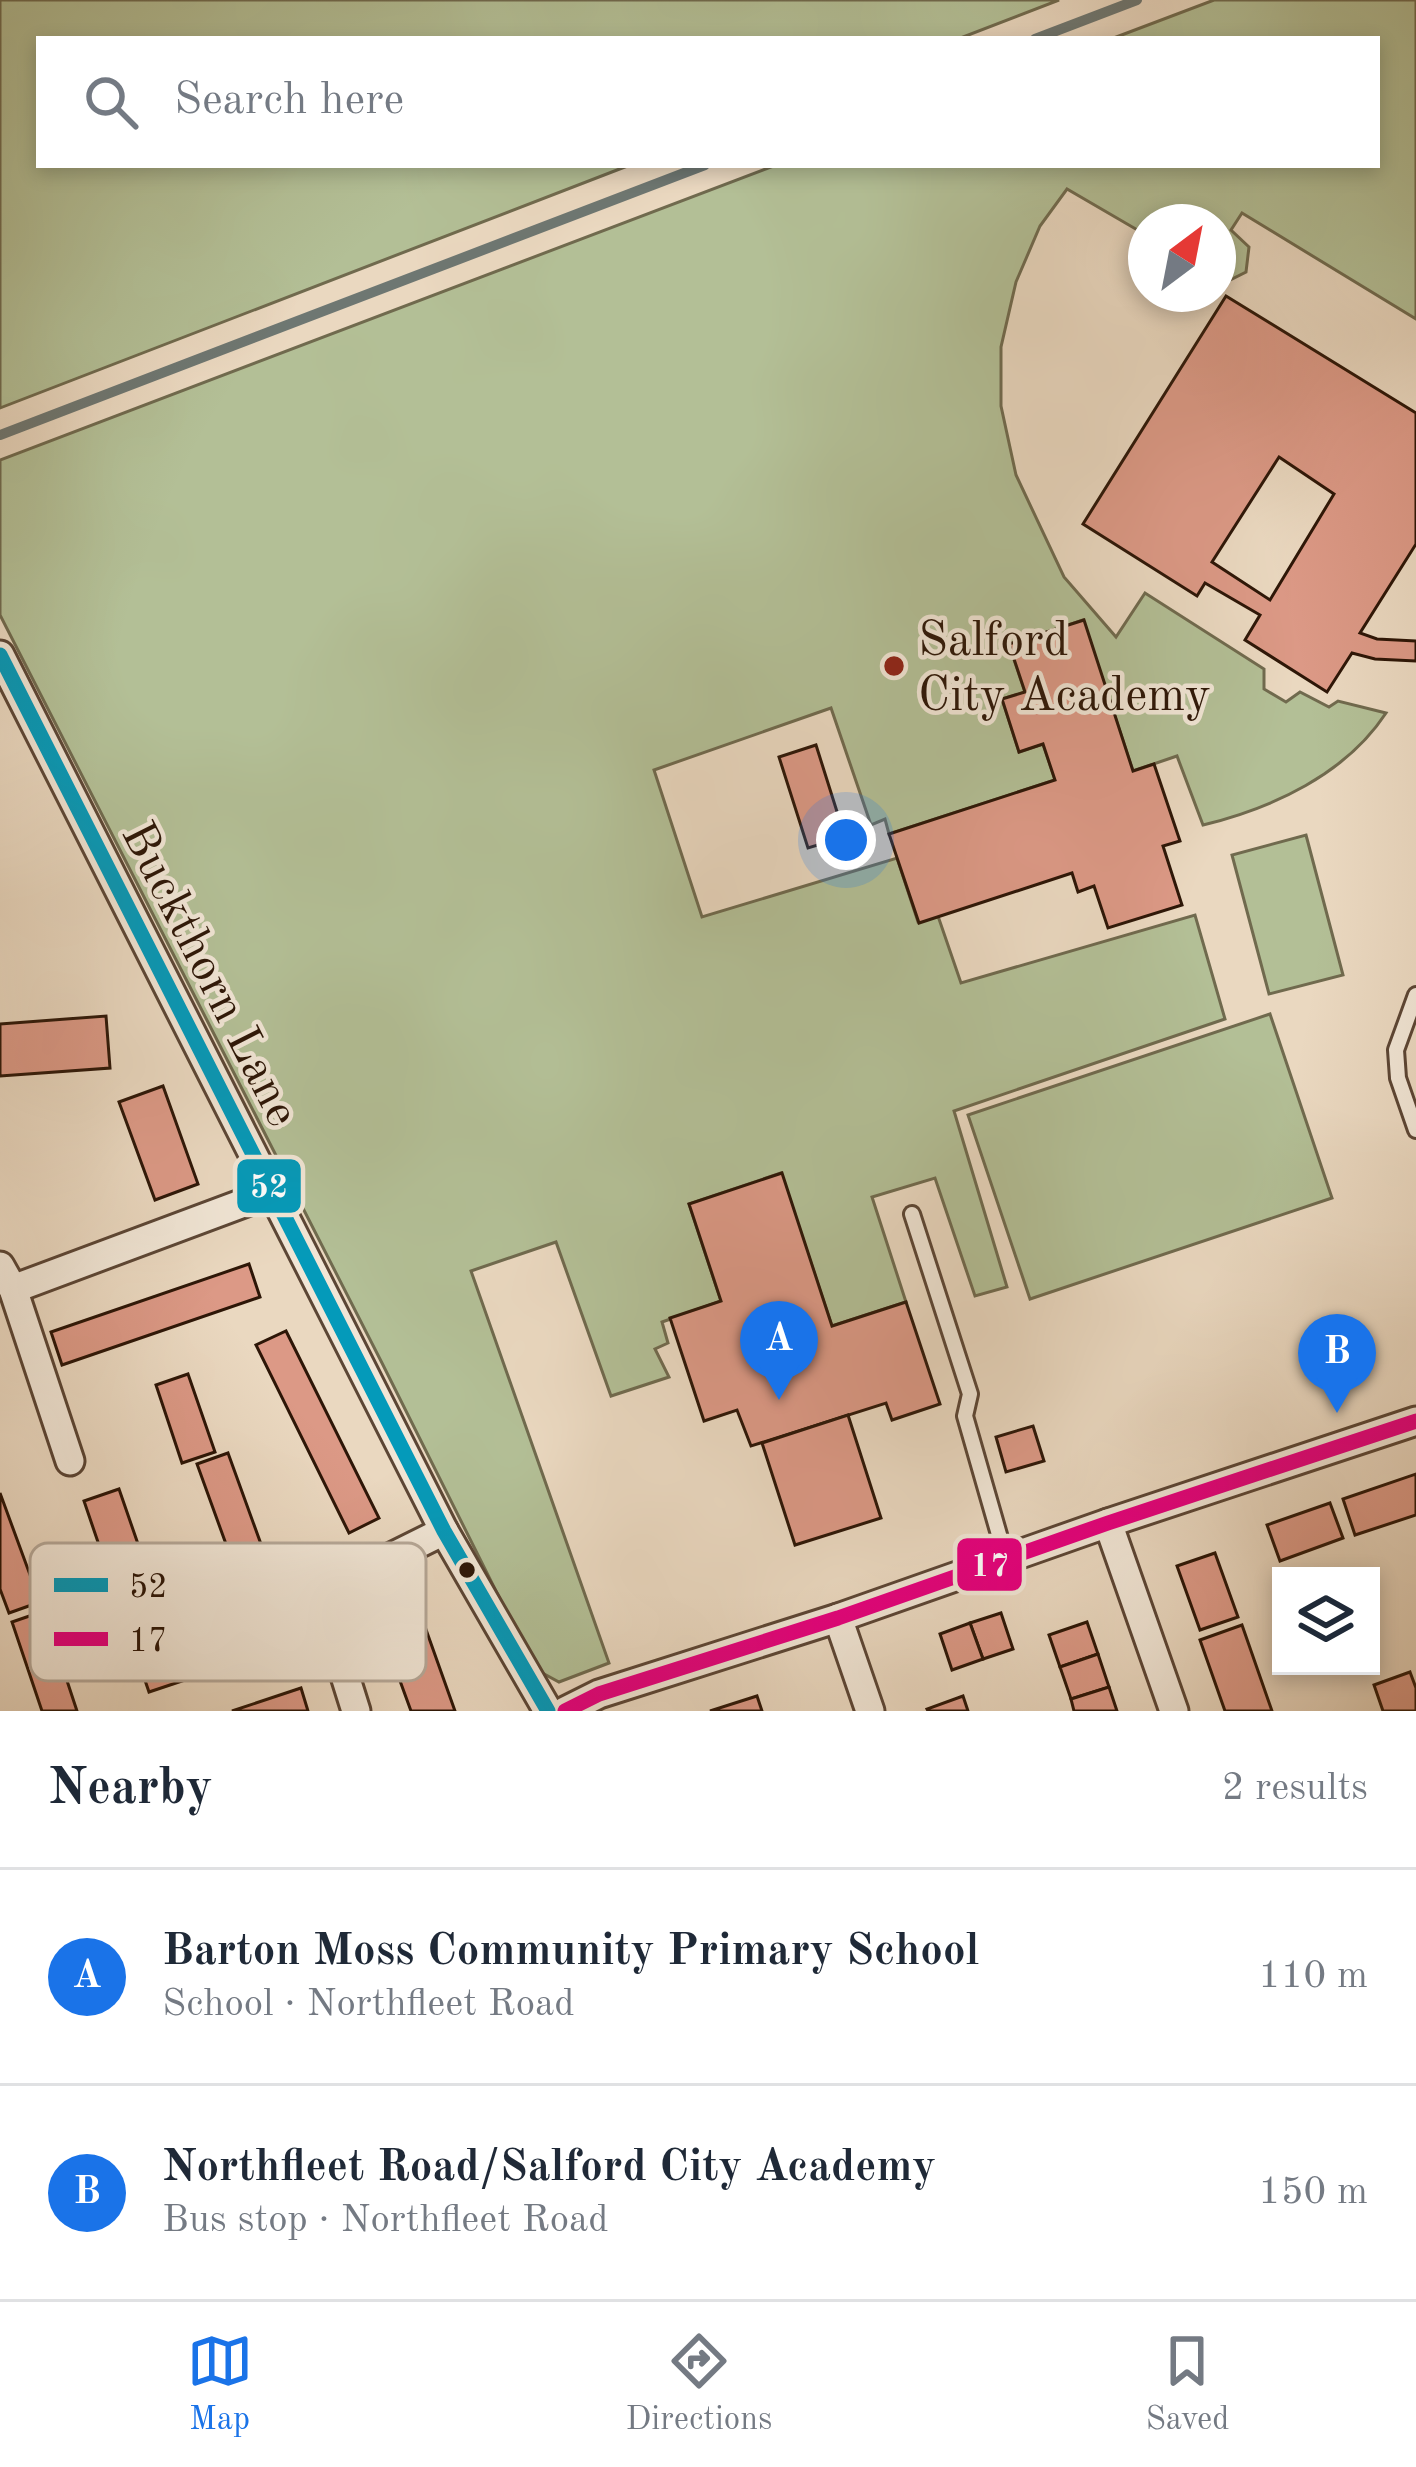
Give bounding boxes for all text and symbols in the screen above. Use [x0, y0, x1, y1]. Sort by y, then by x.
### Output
search box [36, 36, 1380, 168]
icon: search [78, 69, 144, 135]
text: Search here [174, 79, 404, 124]
north arrow [1128, 204, 1236, 312]
place label: Salford City Academy [918, 618, 1211, 721]
marker: Salford City Academy [881, 653, 907, 679]
your location [816, 810, 876, 870]
street label: Buckthorn Lane [111, 815, 306, 1135]
line badge: 52 [235, 1157, 303, 1215]
text: 52 [250, 1172, 288, 1205]
pin: A [740, 1301, 818, 1400]
pin: B [1298, 1314, 1376, 1413]
line badge: 17 [955, 1536, 1024, 1593]
legend [30, 1543, 426, 1681]
text: 17 [971, 1551, 1009, 1584]
unlabelled marker [456, 1559, 478, 1581]
map controls [1272, 1567, 1380, 1675]
button: layers [1272, 1567, 1380, 1675]
text: 52 [129, 1572, 167, 1605]
text: 17 [129, 1626, 167, 1659]
text: Nearby [48, 1764, 213, 1815]
text: 2 results [1222, 1769, 1368, 1808]
text: Barton Moss Community Primary School [162, 1930, 979, 1975]
text: A [72, 1957, 102, 1996]
text: 110 m [1258, 1957, 1368, 1996]
text: School · Northfleet Road [162, 1985, 575, 2024]
text: Northfleet Road/Salford City Academy [162, 2146, 936, 2191]
text: B [73, 2173, 101, 2212]
text: 150 m [1258, 2173, 1368, 2212]
text: Bus stop · Northfleet Road [162, 2201, 609, 2240]
tab: Map [187, 2328, 253, 2441]
tab: Directions [626, 2328, 772, 2441]
tab: Saved [1145, 2328, 1229, 2441]

